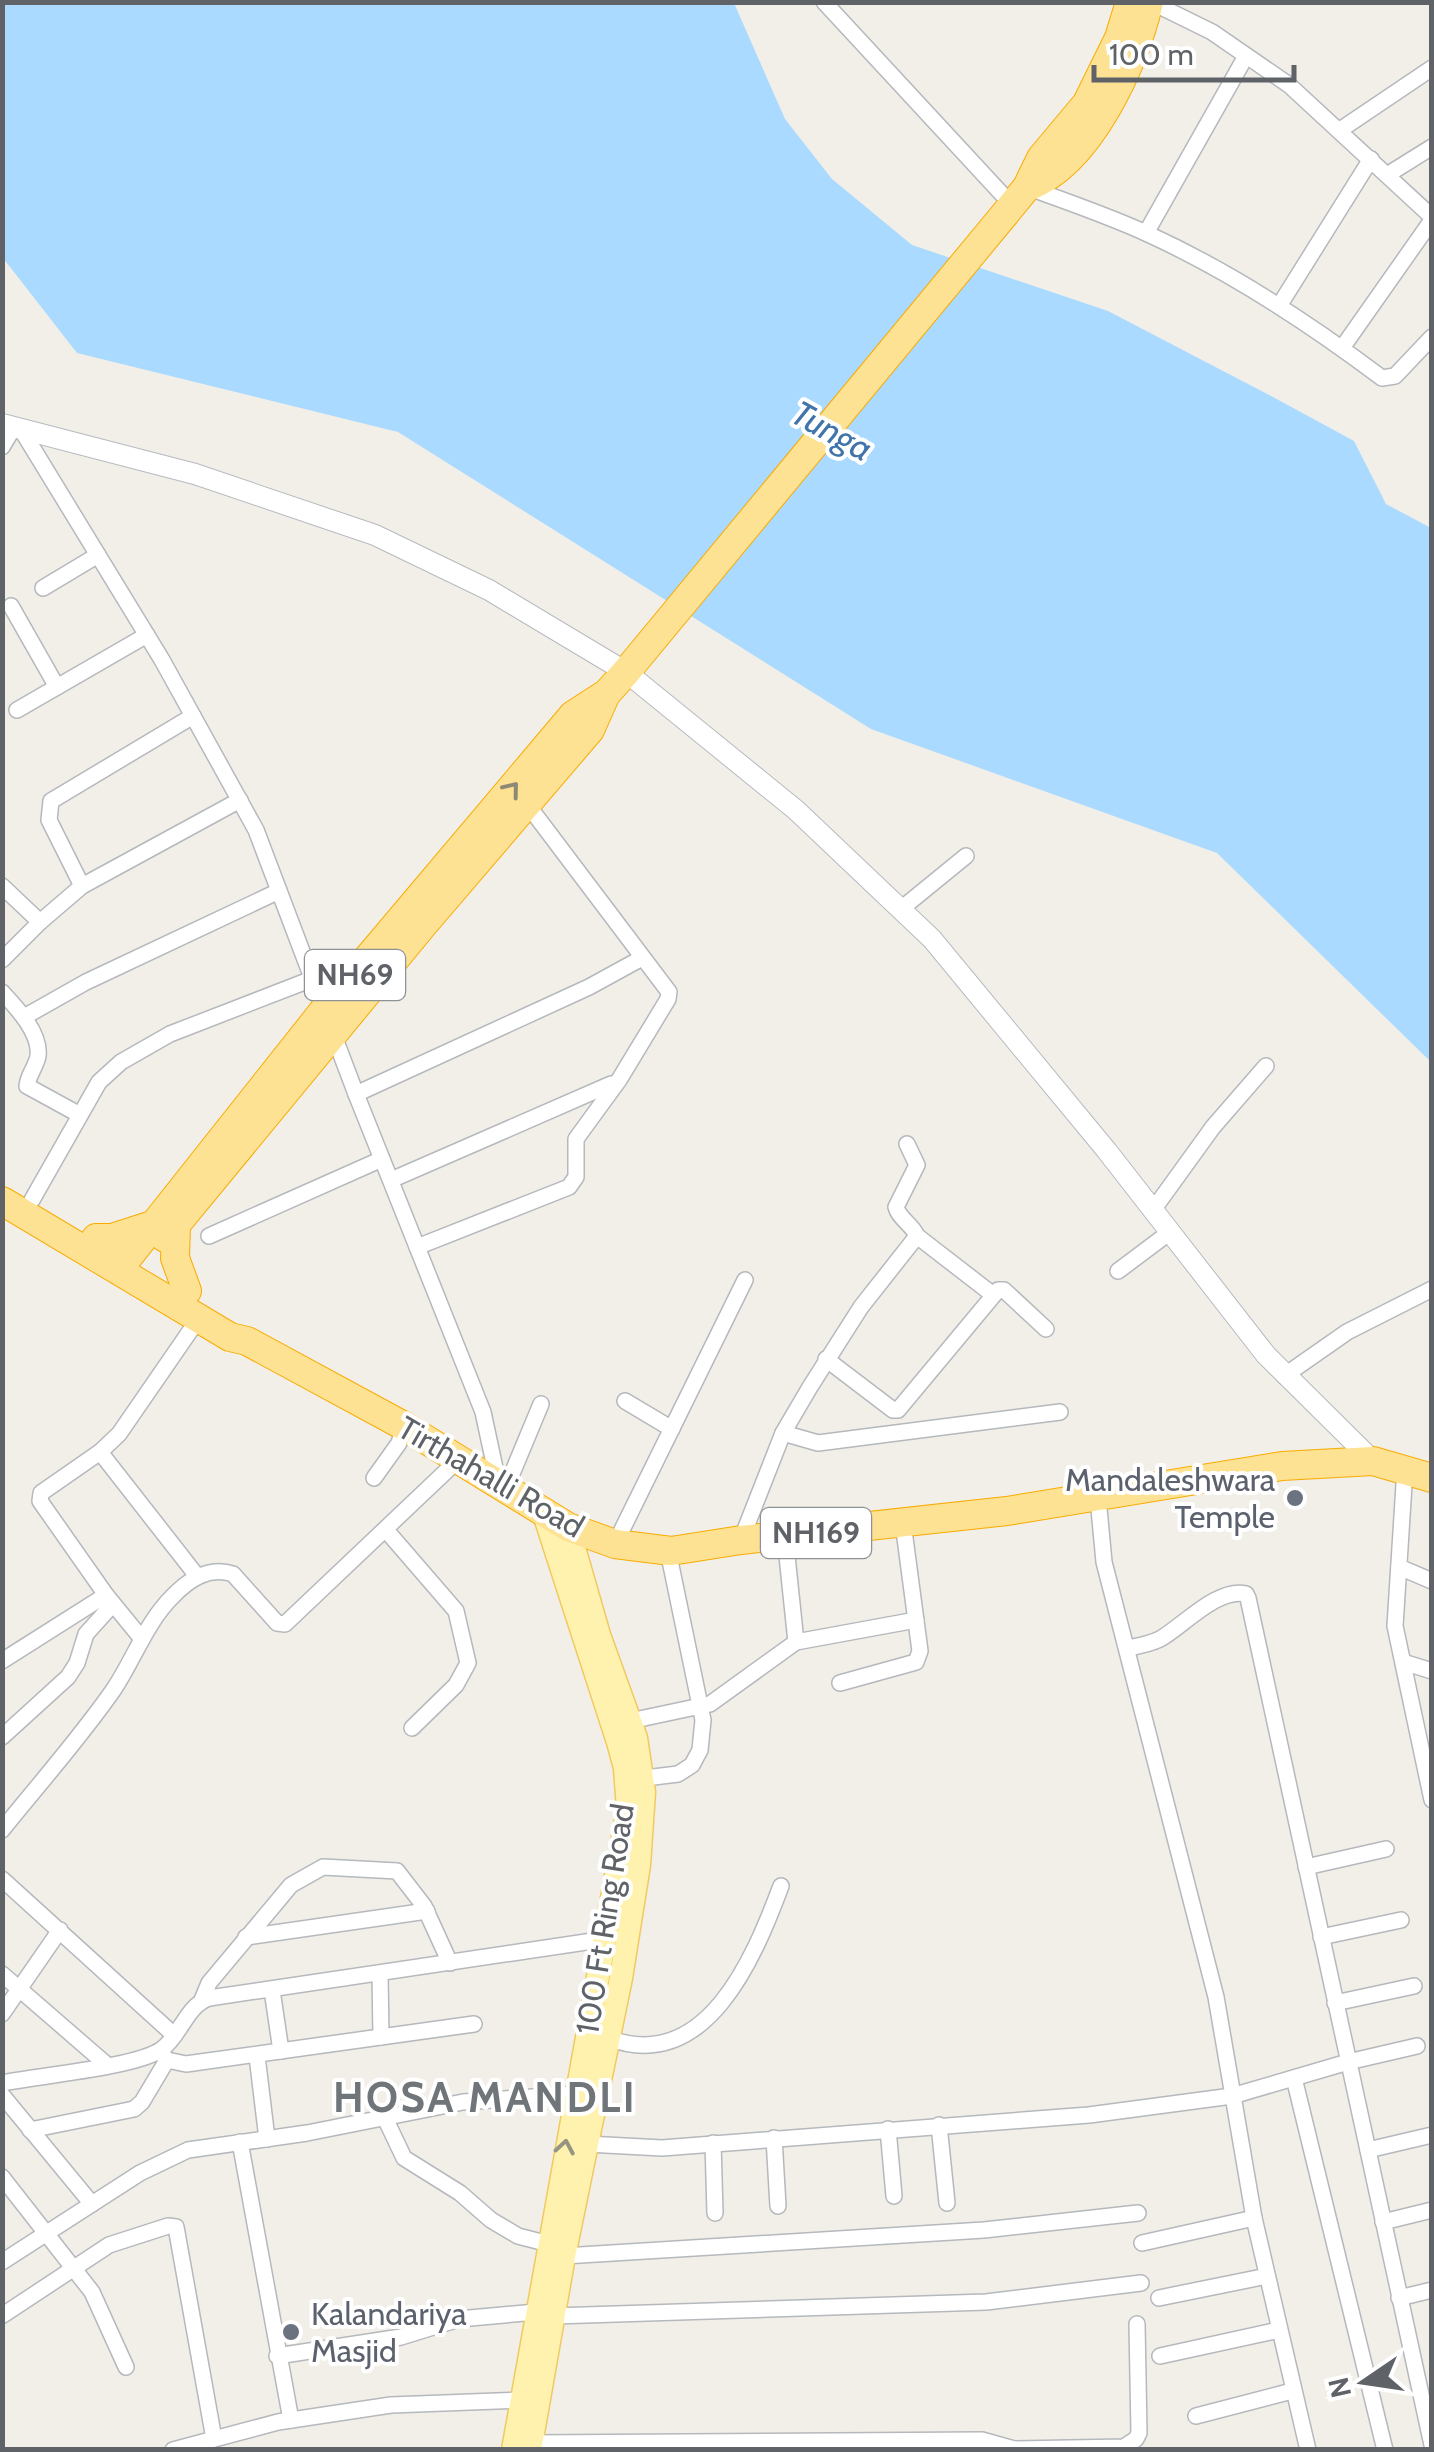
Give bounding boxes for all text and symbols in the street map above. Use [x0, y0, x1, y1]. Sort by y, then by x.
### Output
scale bar [1094, 20, 1294, 82]
text: 100 m [1109, 36, 1194, 73]
water label: Tunga [784, 391, 880, 470]
one-way arrow [500, 782, 518, 800]
road number: NH69 [305, 950, 405, 1000]
street label: Tirthahalli Road [391, 1408, 591, 1546]
place label: Mandaleshwara Temple [1065, 1460, 1276, 1536]
marker: Mandaleshwara Temple [1284, 1487, 1306, 1509]
road number: NH169 [761, 1508, 871, 1558]
street label: 100 Ft Ring Road [567, 1801, 642, 2037]
district label: HOSA MANDLI [333, 2071, 637, 2123]
one-way arrow [554, 2138, 575, 2155]
place label: Kalandariya Masjid [311, 2294, 467, 2370]
marker: Kalandariya Masjid [280, 2321, 302, 2343]
north arrow [1314, 2332, 1414, 2432]
text: N [1321, 2374, 1358, 2401]

